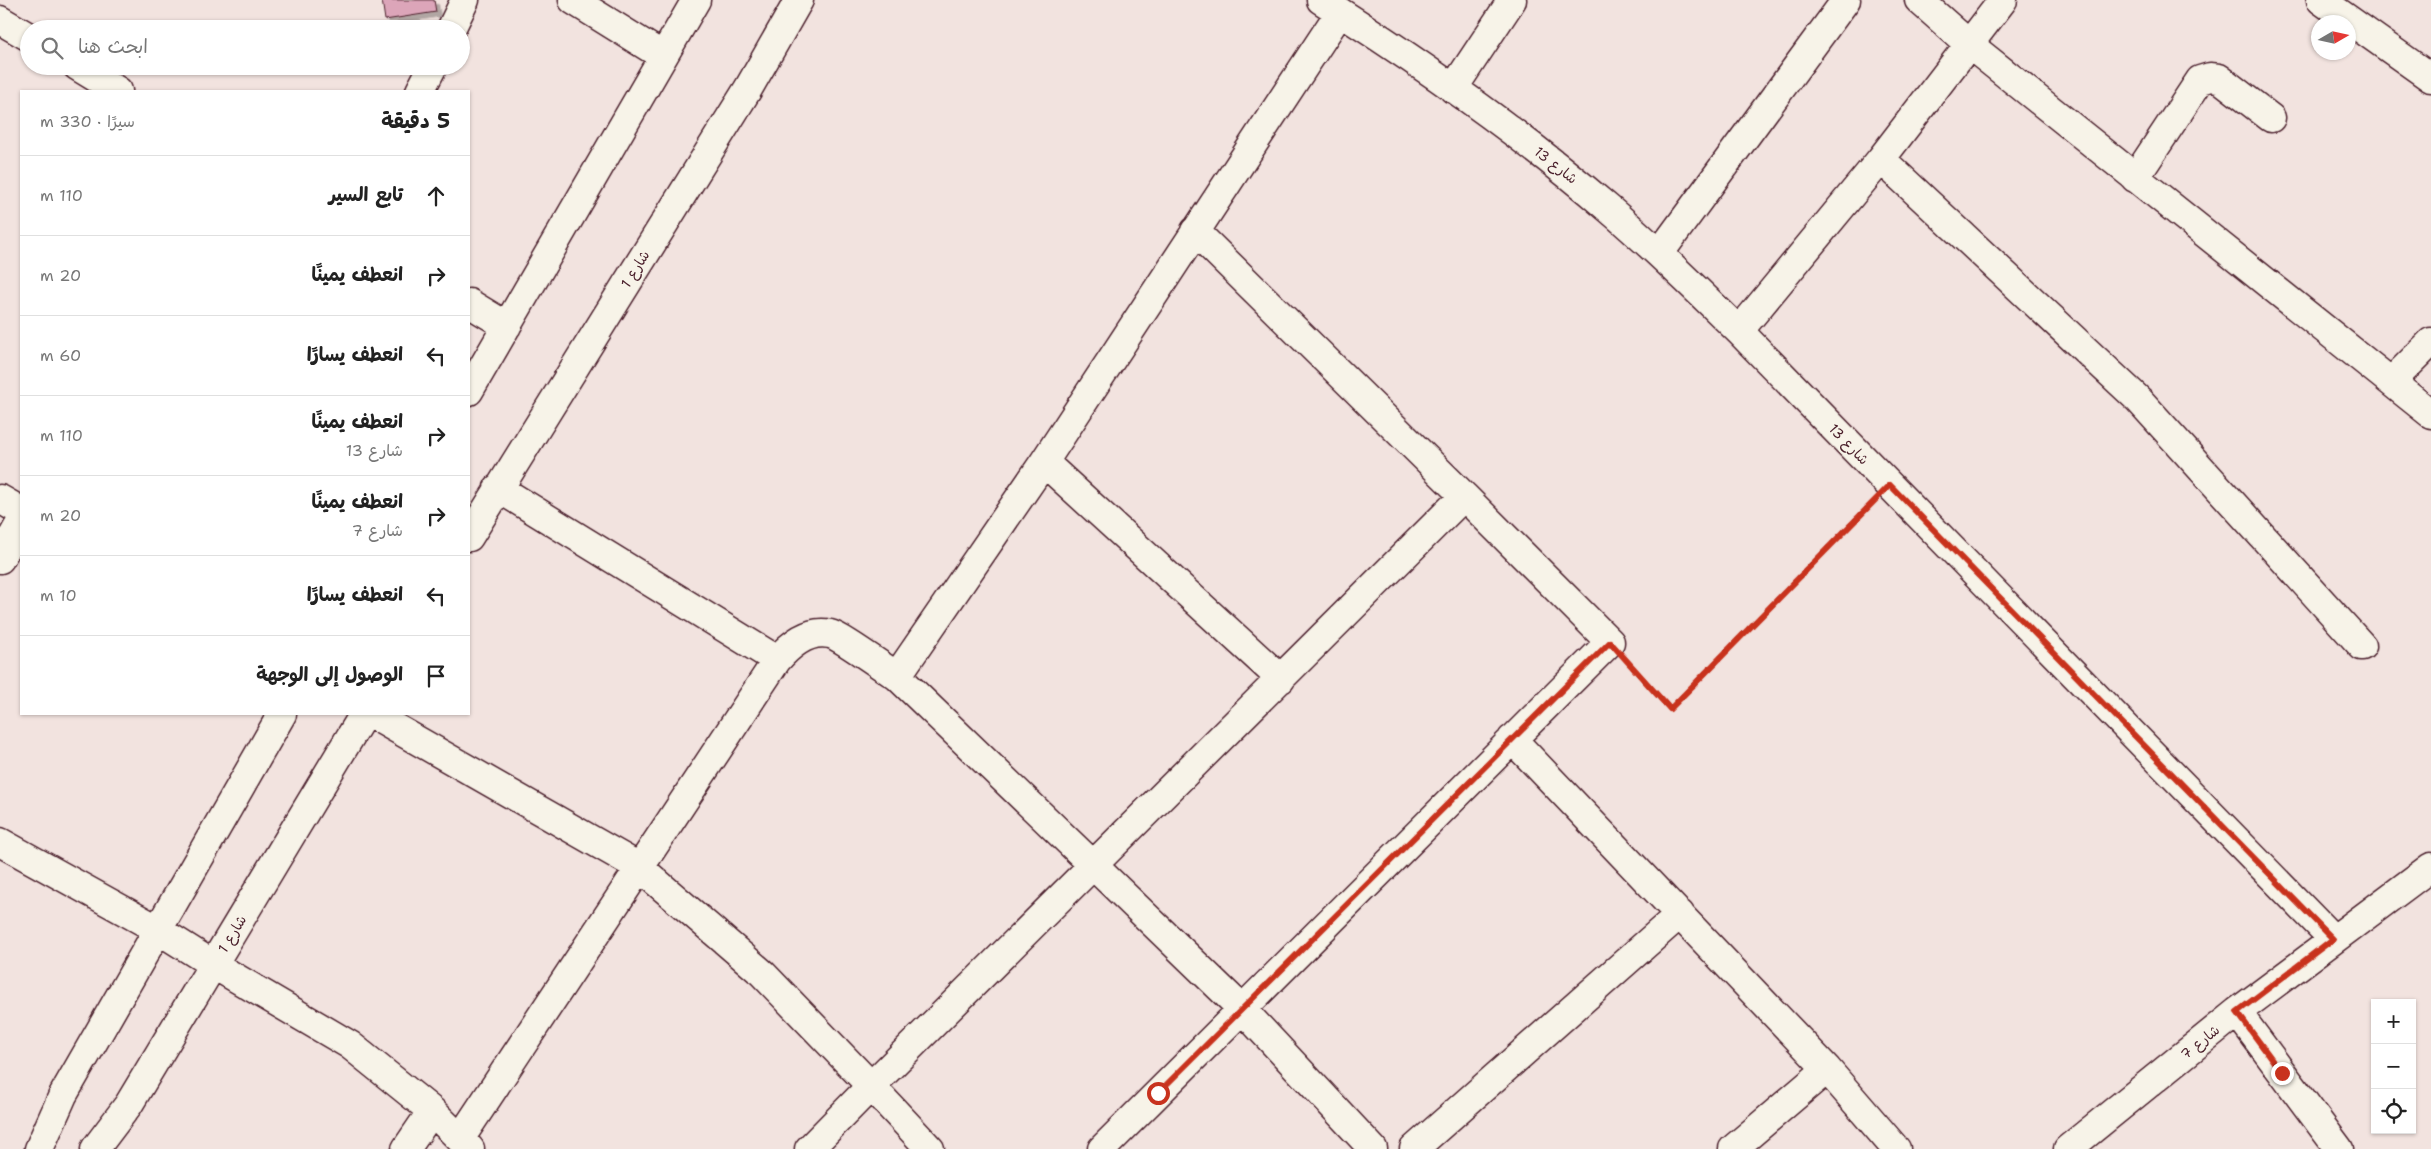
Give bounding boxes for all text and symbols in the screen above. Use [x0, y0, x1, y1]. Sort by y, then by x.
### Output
north arrow [2311, 15, 2356, 60]
search box [20, 20, 470, 75]
icon: search [38, 34, 66, 62]
text: ابحث هنا [78, 34, 148, 59]
text: 5 دقيقة [381, 107, 450, 135]
text: سيرًا · 330 m [40, 111, 135, 132]
street label: شارع 13 [1530, 143, 1581, 188]
text: تابع السير [329, 182, 403, 207]
icon: ahead [422, 182, 450, 210]
text: 110 m [40, 185, 83, 206]
street label: شارع 1 [617, 247, 654, 292]
text: انعطف يمينًا [312, 262, 403, 287]
icon: right [422, 262, 450, 290]
text: 20 m [40, 265, 81, 286]
text: انعطف يسارًا [307, 342, 403, 367]
icon: left [422, 342, 450, 370]
text: 60 m [40, 345, 81, 366]
text: انعطف يمينًا [312, 409, 403, 434]
street label: شارع 13 [1824, 420, 1873, 469]
icon: right [422, 422, 450, 450]
text: 110 m [40, 425, 83, 446]
text: شارع 13 [346, 440, 403, 461]
text: انعطف يمينًا [312, 489, 403, 514]
icon: right [422, 502, 450, 530]
text: 20 m [40, 505, 81, 526]
text: شارع 7 [352, 520, 403, 541]
text: انعطف يسارًا [307, 582, 403, 607]
icon: left [422, 582, 450, 610]
text: 10 m [40, 585, 77, 606]
text: الوصول إلى الوجهة [256, 662, 403, 687]
icon: arrive [422, 662, 450, 690]
street label: شارع 1 [214, 912, 251, 957]
map controls [2371, 999, 2416, 1134]
button: + [2371, 999, 2416, 1044]
street label: شارع 7 [2177, 1021, 2224, 1064]
button: − [2371, 1044, 2416, 1089]
route end [2271, 1062, 2294, 1085]
route start [1147, 1082, 1170, 1105]
button: locate [2371, 1089, 2416, 1134]

